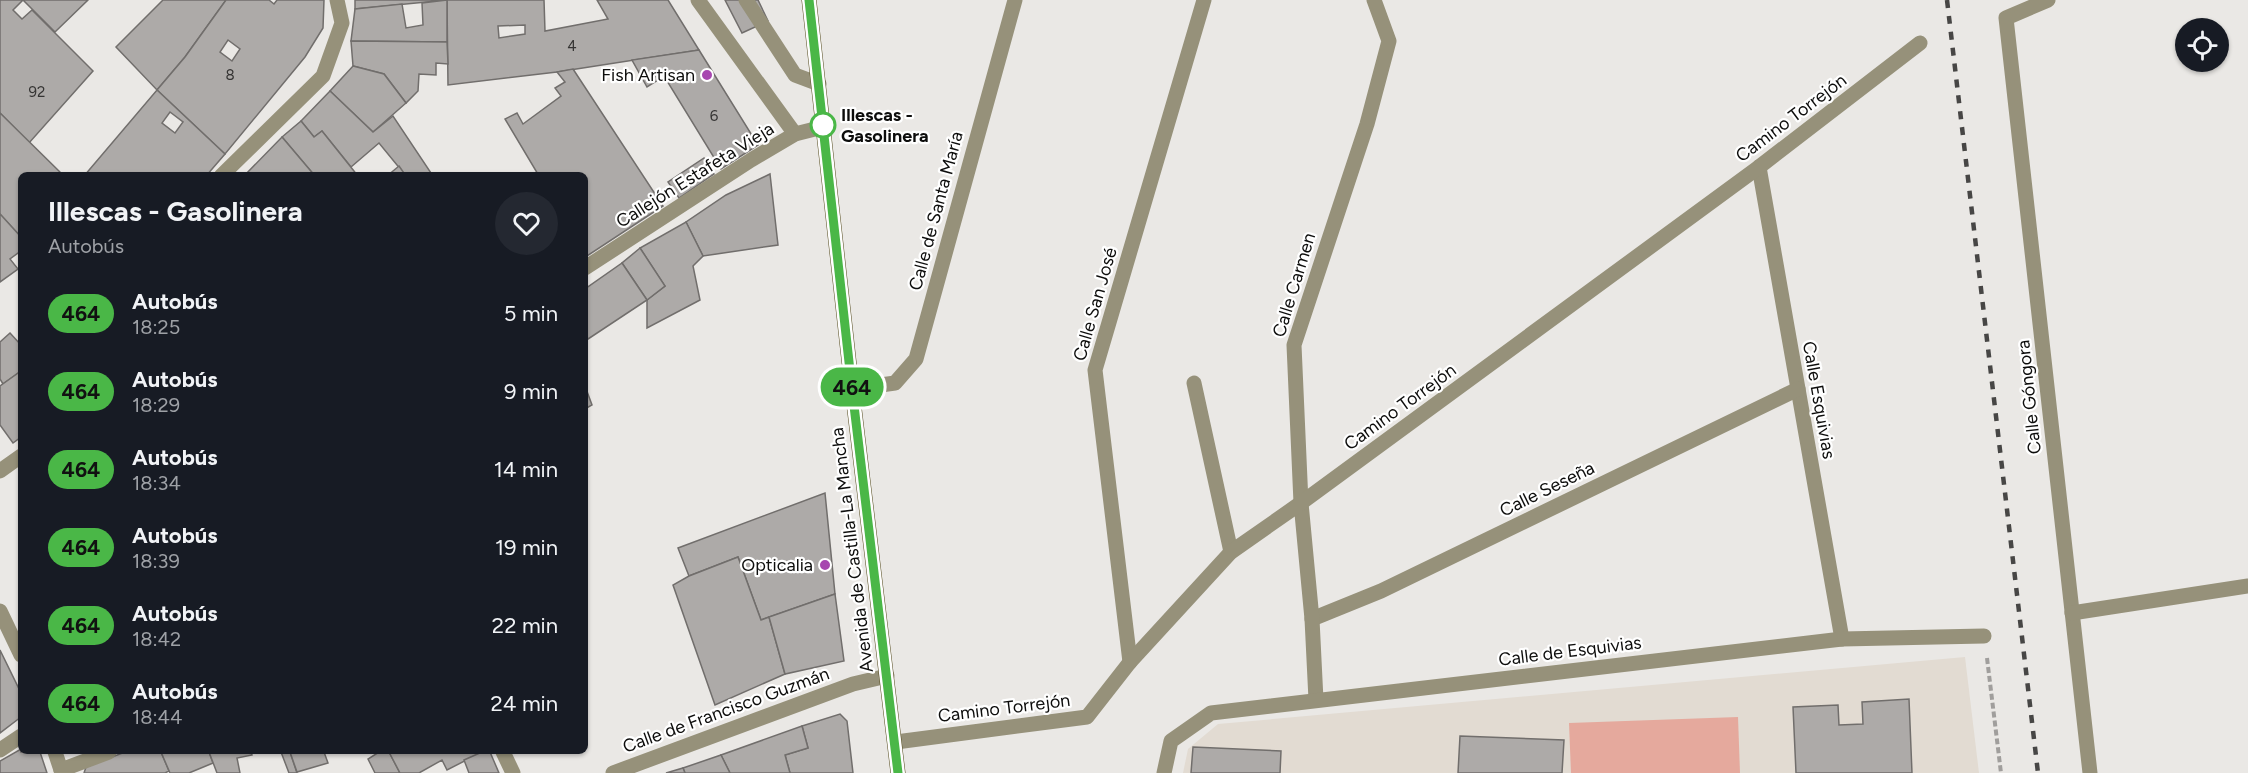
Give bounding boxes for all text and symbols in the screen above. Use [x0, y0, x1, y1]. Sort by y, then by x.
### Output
map controls [2175, 18, 2229, 72]
button: locate [2175, 18, 2229, 72]
house number: 4 [567, 37, 577, 55]
place label: Fish Artisan [601, 64, 695, 86]
house number: 8 [225, 66, 235, 84]
marker: Fish Artisan [700, 68, 714, 82]
street label: Camino Torrejón [1731, 69, 1851, 167]
house number: 92 [29, 83, 45, 101]
place label: Illescas - Gasolinera [841, 104, 929, 147]
house number: 6 [710, 107, 719, 125]
marker: Illescas - Gasolinera [810, 112, 836, 138]
street label: Callejón Estafeta Vieja [612, 117, 778, 233]
street label: Calle de Santa María [904, 129, 968, 293]
button: heart [495, 192, 558, 255]
text: Illescas - Gasolinera [48, 194, 303, 228]
street label: Calle Carmen [1268, 230, 1320, 340]
text: Autobús [48, 234, 124, 258]
street label: Calle San José [1068, 245, 1122, 363]
text: Autobús [132, 288, 218, 315]
text: 5 min [504, 300, 558, 327]
text: 464 [62, 301, 100, 326]
text: 18:25 [132, 315, 180, 339]
street label: Calle Esquivias [1798, 339, 1840, 461]
street label: Calle Góngora [2012, 339, 2046, 455]
street label: Camino Torrejón [1340, 359, 1460, 455]
text: Autobús [132, 366, 218, 393]
line badge: 464 [818, 368, 886, 406]
text: 464 [833, 375, 871, 400]
text: 9 min [504, 378, 558, 405]
text: 464 [62, 379, 100, 404]
text: 18:29 [132, 393, 180, 417]
street label: Avenida de Castilla-La Mancha [826, 426, 878, 674]
text: Autobús [132, 444, 218, 471]
text: 14 min [494, 456, 558, 483]
text: 464 [62, 457, 100, 482]
street label: Calle Seseña [1496, 457, 1598, 521]
text: 18:34 [132, 471, 181, 495]
text: Autobús [132, 522, 218, 549]
text: 19 min [495, 534, 558, 561]
text: 464 [62, 535, 100, 560]
text: 18:39 [132, 549, 180, 573]
place label: Opticalia [741, 554, 813, 576]
marker: Opticalia [818, 558, 832, 572]
text: Autobús [132, 600, 218, 627]
text: 22 min [492, 612, 558, 639]
text: 464 [62, 613, 100, 638]
text: 18:42 [132, 627, 181, 651]
street label: Calle de Esquivias [1497, 631, 1643, 671]
street label: Calle de Francisco Guzmán [620, 662, 832, 758]
text: Autobús [132, 678, 218, 705]
street label: Camino Torrejón [937, 689, 1071, 727]
text: 24 min [491, 690, 558, 717]
text: 464 [62, 691, 100, 716]
text: 18:44 [132, 705, 182, 729]

